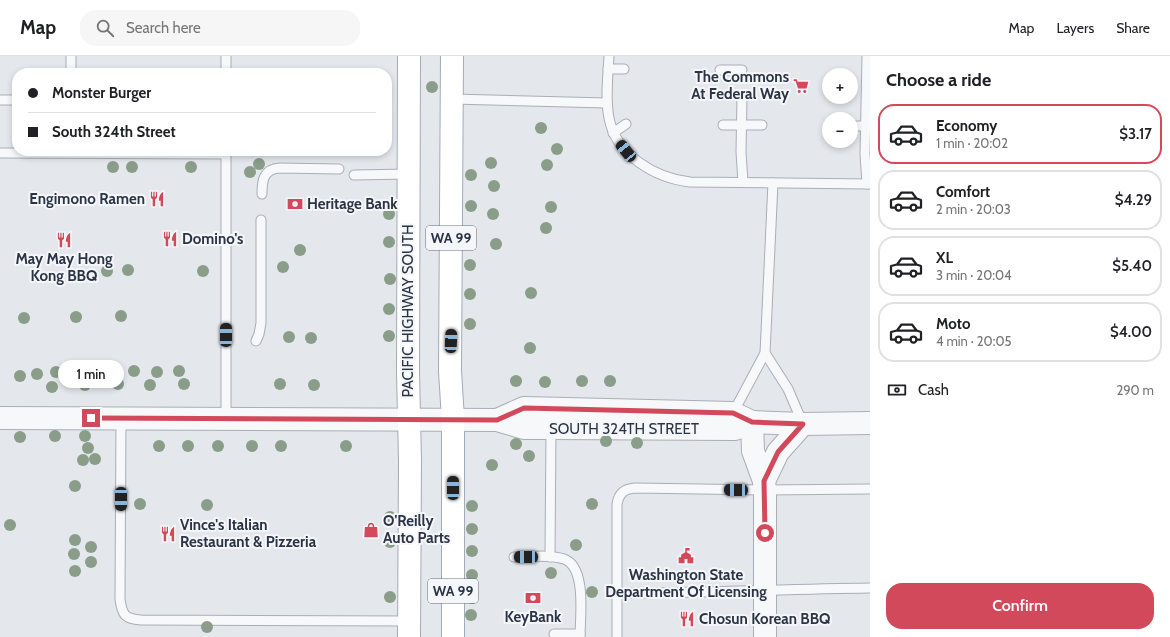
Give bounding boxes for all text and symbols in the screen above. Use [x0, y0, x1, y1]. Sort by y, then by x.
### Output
search box [80, 10, 360, 46]
text: Map [20, 16, 56, 39]
icon: search [94, 17, 116, 39]
text: Search here [126, 19, 201, 37]
text: Map [1009, 19, 1034, 37]
text: Layers [1056, 19, 1094, 37]
text: Share [1116, 19, 1150, 37]
place label: The Commons At Federal Way [691, 68, 790, 103]
map controls [822, 68, 858, 148]
button: + [822, 68, 858, 104]
text: Choose a ride [886, 69, 991, 91]
supermarket icon: The Commons At Federal Way [792, 77, 810, 95]
text: Monster Burger [52, 84, 151, 102]
button: − [822, 112, 858, 148]
icon: car [888, 116, 924, 152]
text: Economy [936, 117, 997, 135]
text: South 324th Street [52, 123, 176, 141]
text: $3.17 [1119, 125, 1152, 143]
text: 1 min · 20:02 [936, 135, 1008, 151]
car [614, 138, 638, 164]
icon: car [888, 182, 924, 218]
text: Comfort [936, 183, 990, 201]
place label: Engimono Ramen [29, 190, 145, 208]
restaurant icon: Engimono Ramen [148, 190, 166, 208]
text: $4.29 [1115, 191, 1152, 209]
bank icon: Heritage Bank [286, 195, 304, 213]
place label: Heritage Bank [307, 195, 398, 213]
text: 2 min · 20:03 [936, 201, 1011, 217]
street label: PACIFIC HIGHWAY SOUTH [399, 224, 417, 398]
road number: WA 99 [426, 226, 476, 250]
restaurant icon: Domino's [161, 230, 179, 248]
place label: Domino's [182, 230, 243, 248]
restaurant icon: May May Hong Kong BBQ [55, 231, 73, 249]
icon: car [888, 248, 924, 284]
text: XL [936, 249, 953, 267]
place label: May May Hong Kong BBQ [15, 250, 113, 285]
text: $5.40 [1112, 257, 1152, 275]
text: 3 min · 20:04 [936, 267, 1012, 283]
icon: car [888, 314, 924, 350]
text: Moto [936, 315, 970, 333]
car [220, 323, 232, 347]
text: $4.00 [1110, 323, 1152, 341]
car [445, 329, 457, 353]
text: 4 min · 20:05 [936, 333, 1012, 349]
callout: 1 min [58, 360, 124, 388]
text: 1 min [76, 366, 106, 382]
icon: cash [886, 379, 908, 401]
text: Cash [918, 381, 949, 399]
text: 290 m [1116, 382, 1154, 398]
route end [82, 409, 100, 427]
street label: SOUTH 324TH STREET [549, 420, 699, 438]
car [447, 476, 459, 500]
car [724, 484, 748, 496]
car [115, 487, 127, 511]
place label: O'Reilly Auto Parts [383, 512, 450, 547]
place label: Vince's Italian Restaurant & Pizzeria [180, 516, 317, 551]
shop icon: O'Reilly Auto Parts [362, 521, 380, 539]
route start [756, 524, 774, 542]
restaurant icon: Vince's Italian Restaurant & Pizzeria [159, 525, 177, 543]
public building icon: Washington State Department Of Licensing [677, 547, 695, 565]
car [514, 551, 538, 563]
place label: Washington State Department Of Licensing [605, 566, 767, 601]
road number: WA 99 [428, 579, 478, 603]
button: Confirm [886, 583, 1154, 629]
bank icon: KeyBank [524, 589, 542, 607]
place label: KeyBank [505, 608, 562, 626]
restaurant icon: Chosun Korean BBQ [678, 610, 696, 628]
place label: Chosun Korean BBQ [699, 610, 831, 628]

